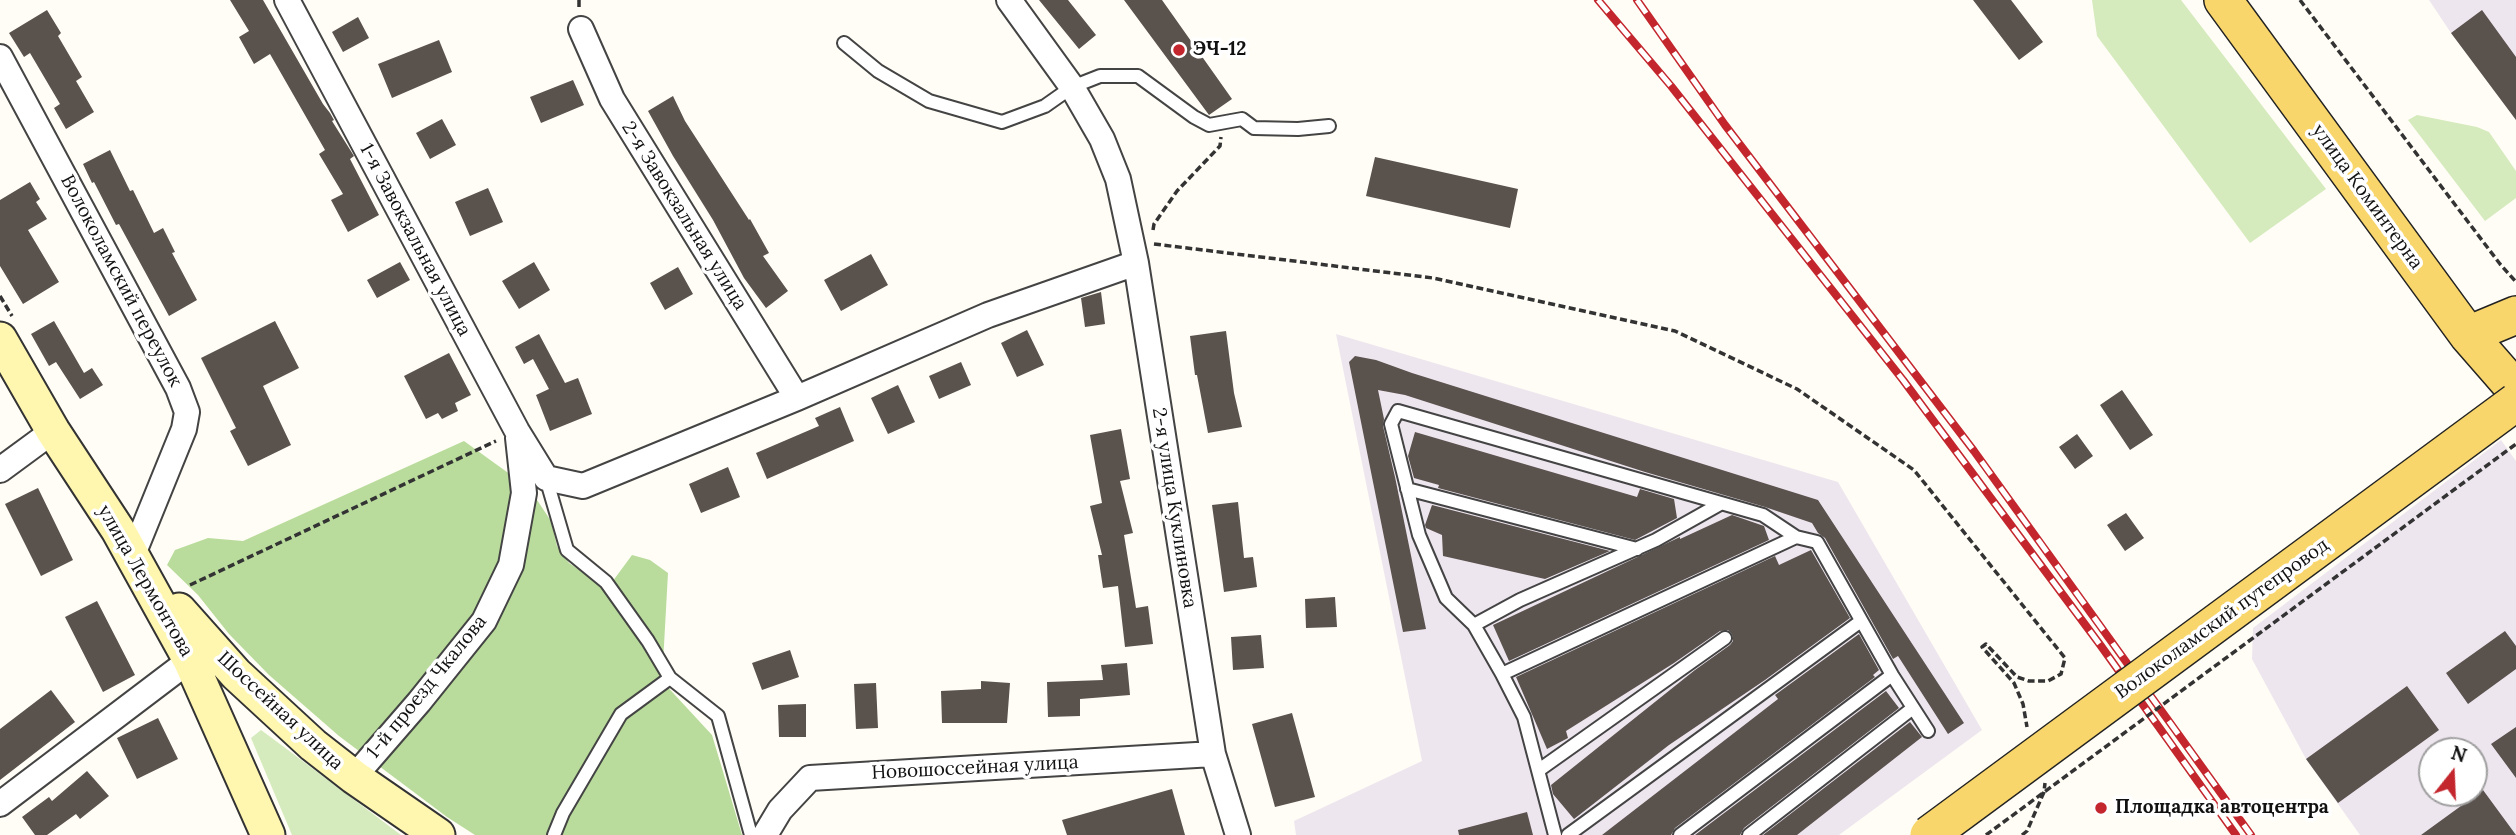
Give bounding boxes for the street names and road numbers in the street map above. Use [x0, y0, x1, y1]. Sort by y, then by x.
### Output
street label: 2-я Завокзальная улица [617, 117, 751, 315]
street label: улица Коминтерна [2307, 120, 2427, 274]
street label: 1-я Завокзальная улица [354, 140, 476, 340]
street label: Волоколамский переулок [55, 171, 187, 391]
street label: 2-я улица Куклиновка [1147, 406, 1201, 610]
street label: улица Лермонтова [92, 501, 198, 661]
street label: Волоколамский путепровод [2111, 534, 2333, 704]
street label: 1-й проезд Чкалова [362, 611, 492, 763]
street label: Шоссейная улица [212, 647, 348, 775]
street label: Новошоссейная улица [871, 751, 1079, 785]

